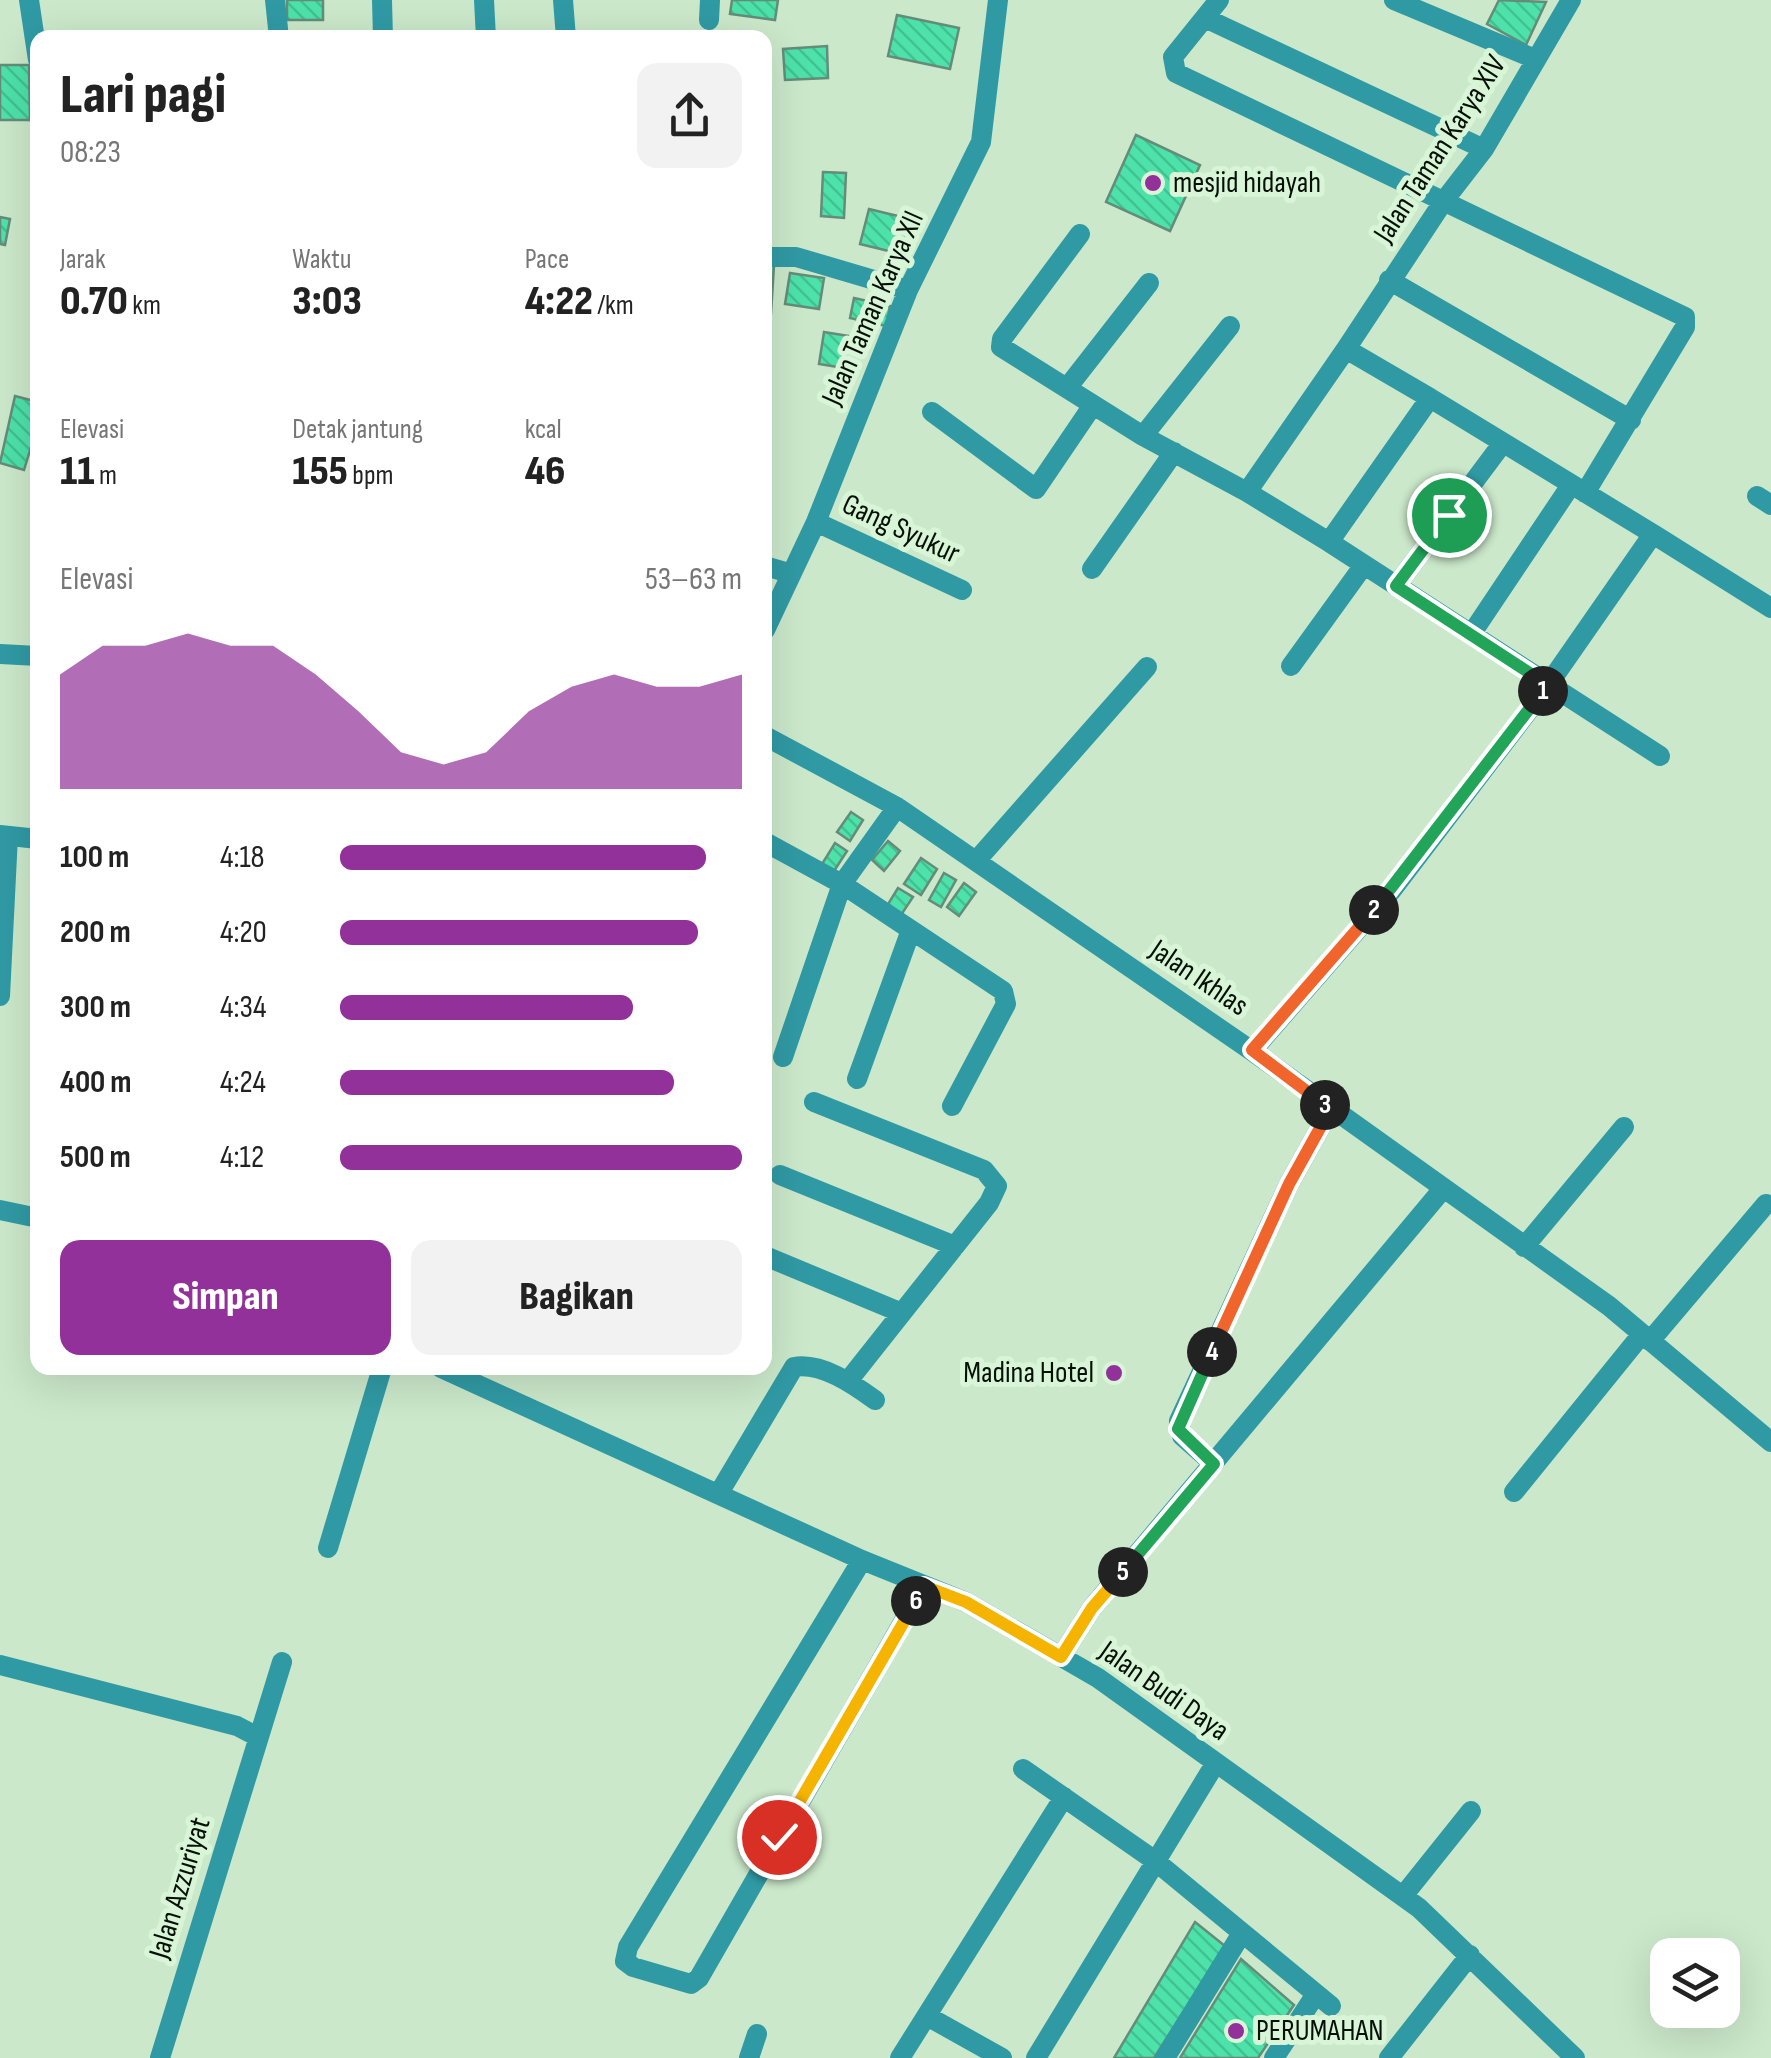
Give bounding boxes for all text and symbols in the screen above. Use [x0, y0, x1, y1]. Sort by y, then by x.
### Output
street label: Jalan Taman Karya XIV [1366, 48, 1514, 250]
text: Lari pagi [60, 62, 226, 129]
button: share [637, 63, 742, 168]
text: 08:23 [60, 133, 121, 172]
place label: mesjid hidayah [1173, 165, 1321, 201]
marker: mesjid hidayah [1142, 172, 1164, 194]
street label: Jalan Taman Karya XII [814, 205, 932, 412]
text: Jarak [60, 243, 106, 276]
text: Waktu [292, 243, 352, 276]
text: Pace [525, 243, 569, 276]
text: 0.70 [60, 276, 128, 327]
text: 3:03 [292, 276, 362, 327]
text: 4:22 [525, 276, 593, 327]
text: km [128, 289, 161, 322]
text: /km [593, 289, 634, 322]
text: Elevasi [60, 413, 124, 446]
text: Detak jantung [292, 413, 423, 446]
text: kcal [525, 413, 562, 446]
text: 11 [60, 446, 94, 497]
text: 155 [292, 446, 348, 497]
text: 46 [525, 446, 566, 497]
text: m [94, 459, 117, 492]
text: bpm [348, 459, 394, 492]
pin [1407, 473, 1492, 558]
street label: Gang Syukur [837, 486, 966, 572]
icon: arrive [1422, 488, 1477, 543]
text: Elevasi [60, 560, 133, 599]
text: 53–63 m [645, 560, 742, 599]
pin: 1 [1518, 666, 1568, 716]
text: 1 [1538, 674, 1548, 707]
text: 100 m [60, 838, 129, 877]
text: 4:18 [220, 838, 265, 877]
pin: 2 [1349, 885, 1399, 935]
text: 2 [1368, 893, 1380, 926]
text: 200 m [60, 913, 131, 952]
text: 4:20 [220, 913, 267, 952]
street label: Jalan Ikhlas [1142, 932, 1255, 1024]
text: 300 m [60, 988, 131, 1027]
text: 4:34 [220, 988, 266, 1027]
text: 400 m [60, 1063, 132, 1102]
text: 4:24 [220, 1063, 266, 1102]
pin: 3 [1300, 1080, 1350, 1130]
text: 3 [1319, 1088, 1331, 1121]
text: 500 m [60, 1138, 131, 1177]
text: 4:12 [220, 1138, 264, 1177]
button: Simpan [60, 1240, 391, 1355]
button: Bagikan [411, 1240, 742, 1355]
pin: 4 [1187, 1327, 1237, 1377]
text: 4 [1205, 1335, 1219, 1368]
place label: Madina Hotel [963, 1355, 1094, 1391]
marker: Madina Hotel [1103, 1362, 1125, 1384]
pin: 5 [1098, 1547, 1148, 1597]
text: 5 [1117, 1555, 1129, 1588]
pin: 6 [891, 1576, 941, 1626]
text: 6 [909, 1584, 923, 1617]
street label: Jalan Budi Daya [1092, 1633, 1236, 1749]
pin [737, 1795, 822, 1880]
icon: check [752, 1810, 807, 1865]
street label: Jalan Azzuriyat [141, 1813, 219, 1964]
map controls [1650, 1938, 1740, 2028]
button: layers [1650, 1938, 1740, 2028]
place label: PERUMAHAN [1256, 2013, 1384, 2049]
marker: PERUMAHAN [1225, 2020, 1247, 2042]

